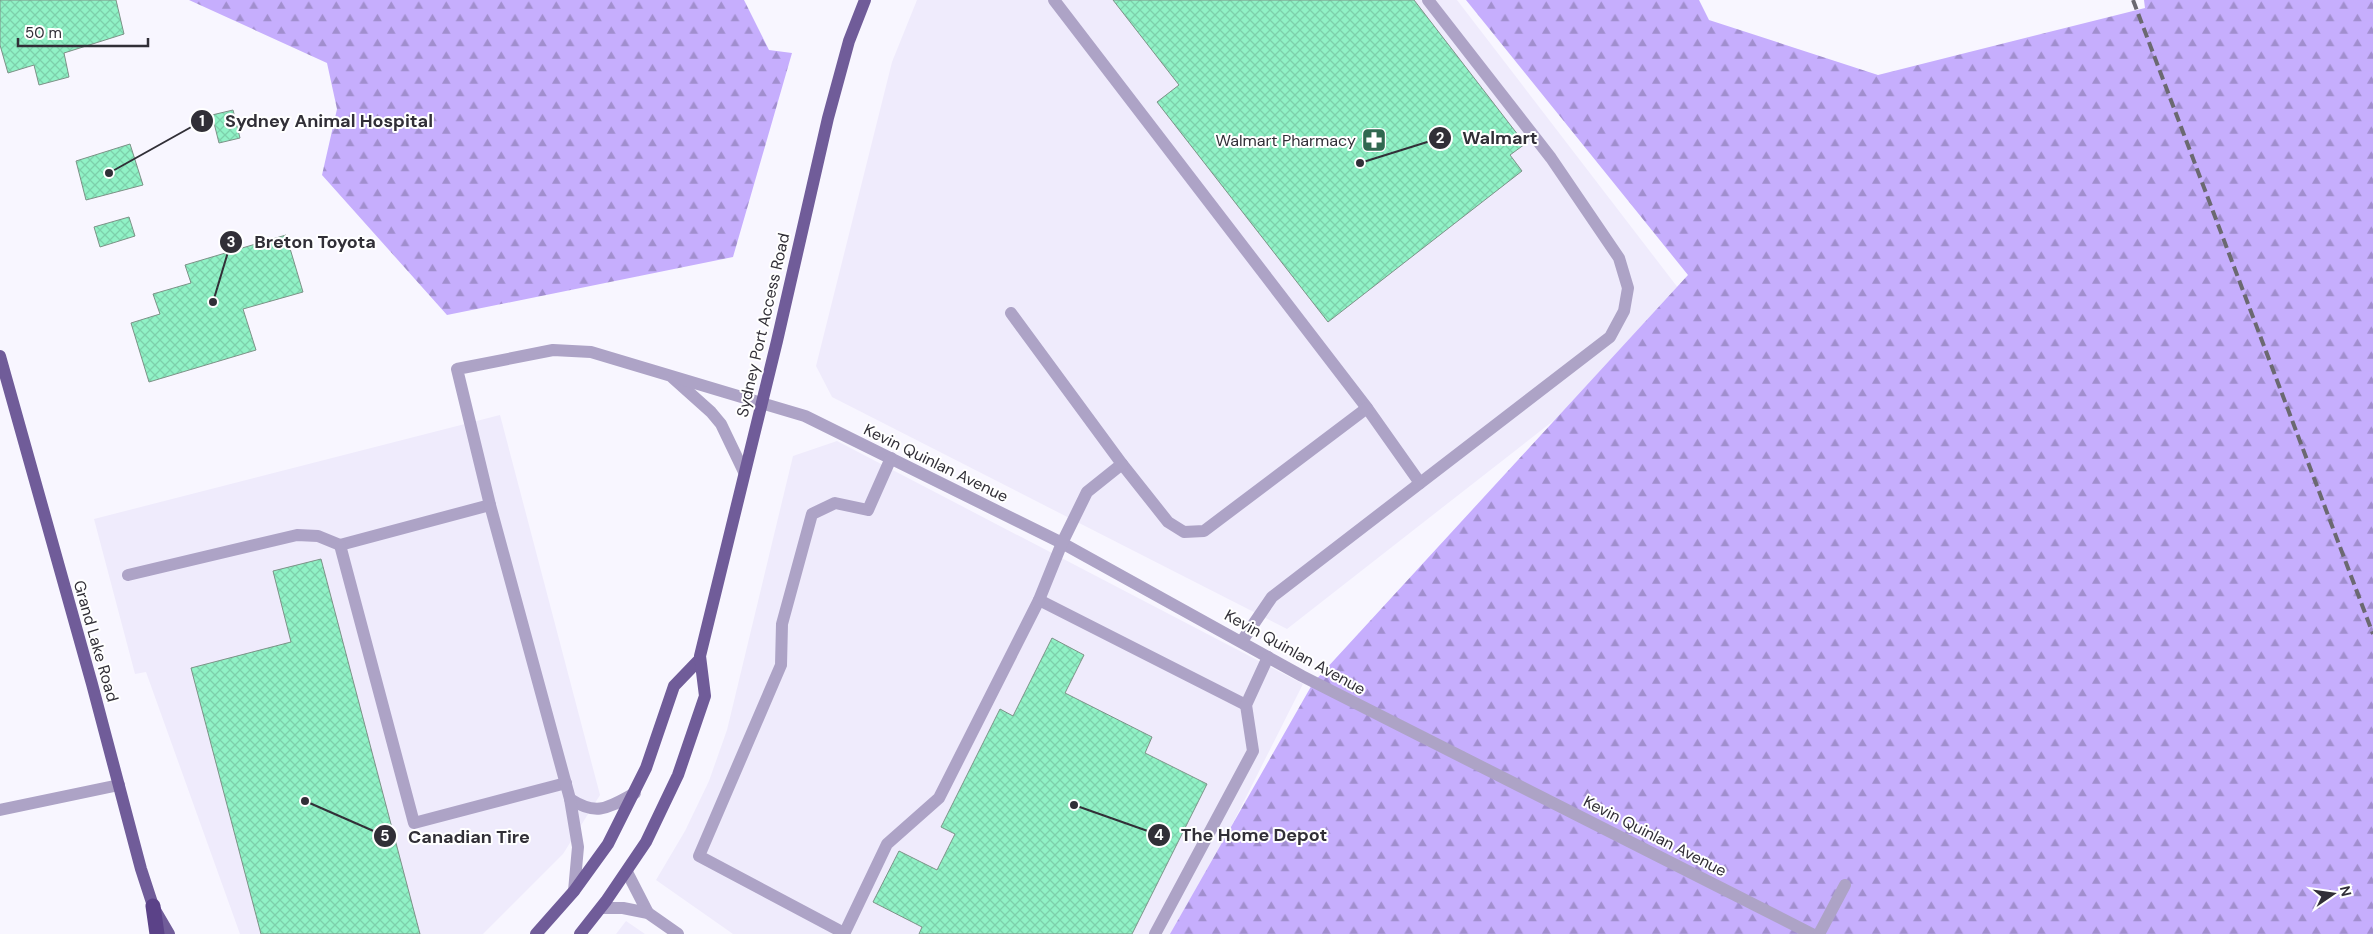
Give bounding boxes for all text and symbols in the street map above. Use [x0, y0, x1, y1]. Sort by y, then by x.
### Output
scale bar [18, 15, 148, 47]
text: 50 m [25, 23, 62, 43]
callout: Sydney Animal Hospital [190, 104, 443, 137]
text: Sydney Animal Hospital [225, 109, 433, 133]
text: 1 [199, 111, 205, 131]
callout: Walmart [1428, 122, 1548, 155]
text: Walmart [1462, 126, 1538, 150]
pharmacy icon: Walmart Pharmacy [1361, 127, 1387, 153]
text: 2 [1436, 128, 1445, 148]
place label: Walmart Pharmacy [1216, 130, 1356, 151]
callout: Breton Toyota [219, 225, 386, 258]
text: Breton Toyota [254, 230, 376, 254]
street label: Sydney Port Access Road [732, 231, 794, 419]
text: 3 [226, 232, 236, 252]
street label: Kevin Quinlan Avenue [860, 419, 1012, 507]
street label: Grand Lake Road [69, 578, 123, 704]
street label: Kevin Quinlan Avenue [1221, 605, 1369, 699]
street label: Kevin Quinlan Avenue [1580, 791, 1730, 881]
callout: The Home Depot [1146, 818, 1338, 851]
callout: Canadian Tire [373, 820, 540, 853]
text: The Home Depot [1181, 823, 1327, 847]
text: Canadian Tire [408, 825, 530, 849]
text: 4 [1154, 825, 1164, 845]
text: 5 [380, 826, 390, 846]
north arrow [2308, 869, 2358, 919]
text: N [2336, 884, 2356, 898]

